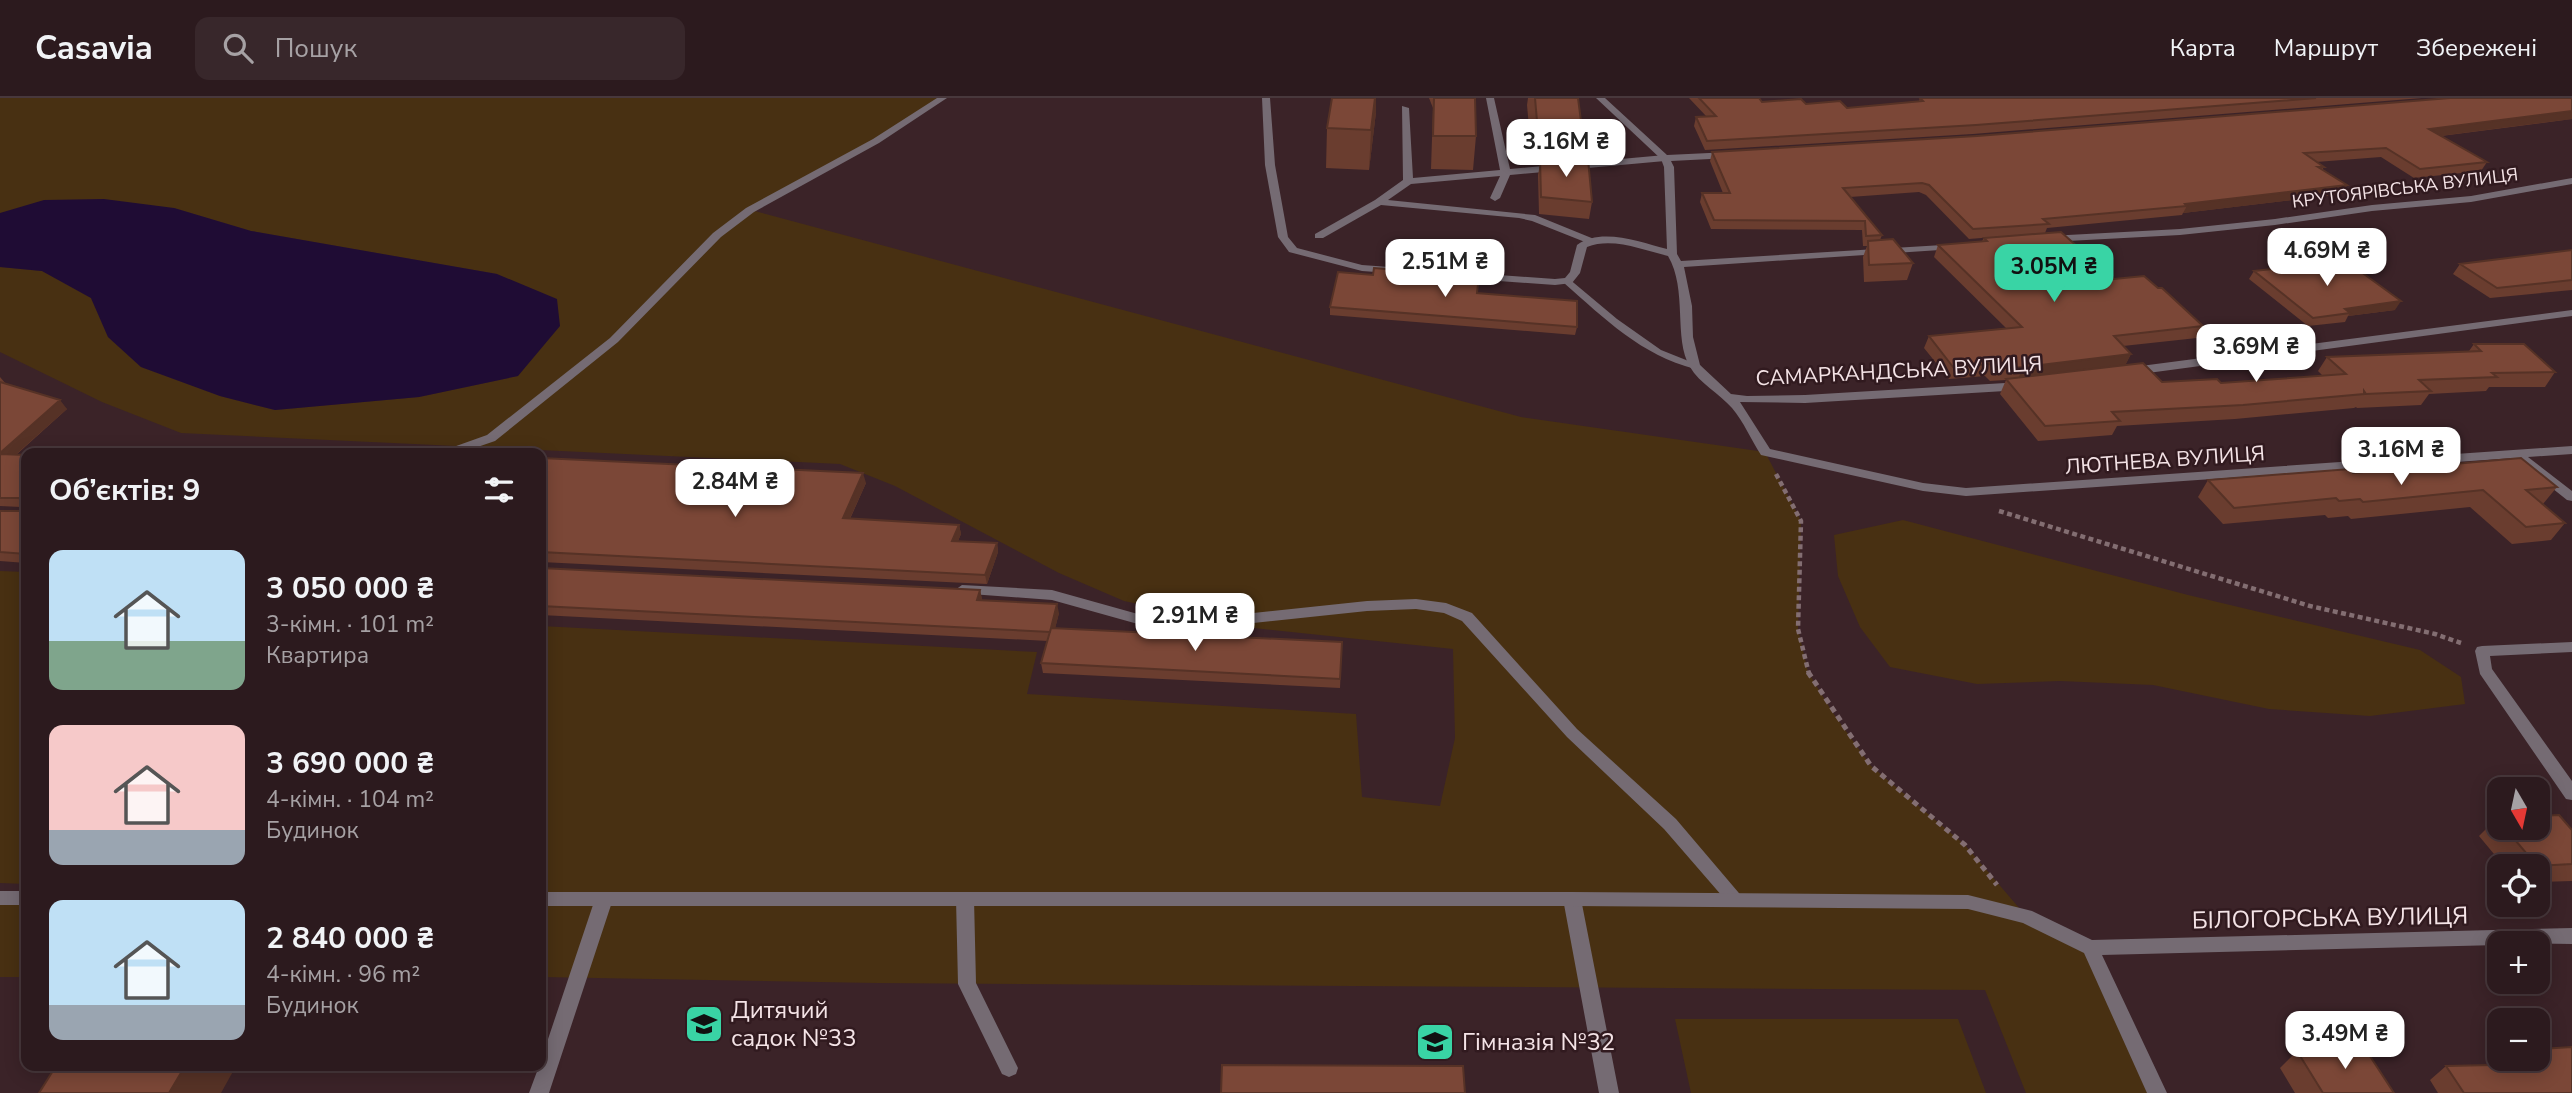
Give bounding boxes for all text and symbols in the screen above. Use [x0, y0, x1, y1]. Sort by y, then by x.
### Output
search box [195, 17, 685, 80]
text: Casavia [35, 26, 153, 71]
icon: search [219, 29, 257, 67]
text: Пошук [275, 31, 357, 66]
text: Карта [2170, 32, 2236, 64]
text: Маршрут [2274, 32, 2378, 64]
text: Збережені [2416, 32, 2537, 64]
pin: 3.16M ₴ [1501, 120, 1631, 179]
text: 3.16M ₴ [1522, 126, 1610, 157]
street label: КРУТОЯРІВСЬКА ВУЛИЦЯ [2291, 162, 2519, 214]
pin: 4.69M ₴ [2262, 228, 2392, 288]
text: 4.69M ₴ [2283, 235, 2371, 266]
pin: 2.51M ₴ [1380, 240, 1510, 299]
pin: 3.05M ₴ [1989, 244, 2119, 304]
text: 2.51M ₴ [1401, 246, 1489, 277]
text: 3.05M ₴ [2010, 251, 2098, 282]
pin: 3.69M ₴ [2191, 324, 2321, 384]
text: 3.69M ₴ [2212, 331, 2300, 362]
street label: САМАРКАНДСЬКА ВУЛИЦЯ [1755, 350, 2043, 392]
pin: 3.16M ₴ [2336, 428, 2466, 487]
text: 3.16M ₴ [2357, 434, 2445, 465]
street label: ЛЮТНЕВА ВУЛИЦЯ [2064, 439, 2266, 481]
pin: 2.84M ₴ [670, 460, 800, 519]
text: 2.84M ₴ [691, 466, 779, 497]
text: Об’єктів: 9 [49, 470, 201, 511]
icon: filters [480, 471, 518, 509]
text: 3 050 000 ₴ [266, 568, 434, 609]
icon: home [105, 578, 189, 662]
pin: 2.91M ₴ [1130, 594, 1260, 653]
text: 2.91M ₴ [1151, 600, 1239, 631]
text: 3-кімн. · 101 m² [266, 609, 434, 640]
text: Квартира [266, 640, 369, 671]
text: 3 690 000 ₴ [266, 743, 434, 784]
icon: home [105, 753, 189, 837]
north arrow [2487, 777, 2550, 840]
map controls [2487, 777, 2550, 1071]
text: 4-кімн. · 104 m² [266, 784, 434, 815]
text: Будинок [266, 815, 359, 846]
button: locate [2487, 854, 2550, 917]
street label: БІЛОГОРСЬКА ВУЛИЦЯ [2192, 900, 2468, 936]
text: 2 840 000 ₴ [266, 918, 434, 959]
icon: home [105, 928, 189, 1012]
button: + [2487, 931, 2550, 994]
text: 4-кімн. · 96 m² [266, 959, 420, 990]
text: Будинок [266, 990, 359, 1021]
place label: Дитячий садок №33 [731, 994, 857, 1054]
school or university icon: Дитячий садок №33 [683, 1003, 725, 1045]
button: − [2487, 1008, 2550, 1071]
pin: 3.49M ₴ [2280, 1012, 2410, 1071]
text: 3.49M ₴ [2301, 1018, 2389, 1049]
school or university icon: Гімназія №32 [1414, 1021, 1456, 1063]
place label: Гімназія №32 [1462, 1026, 1615, 1058]

